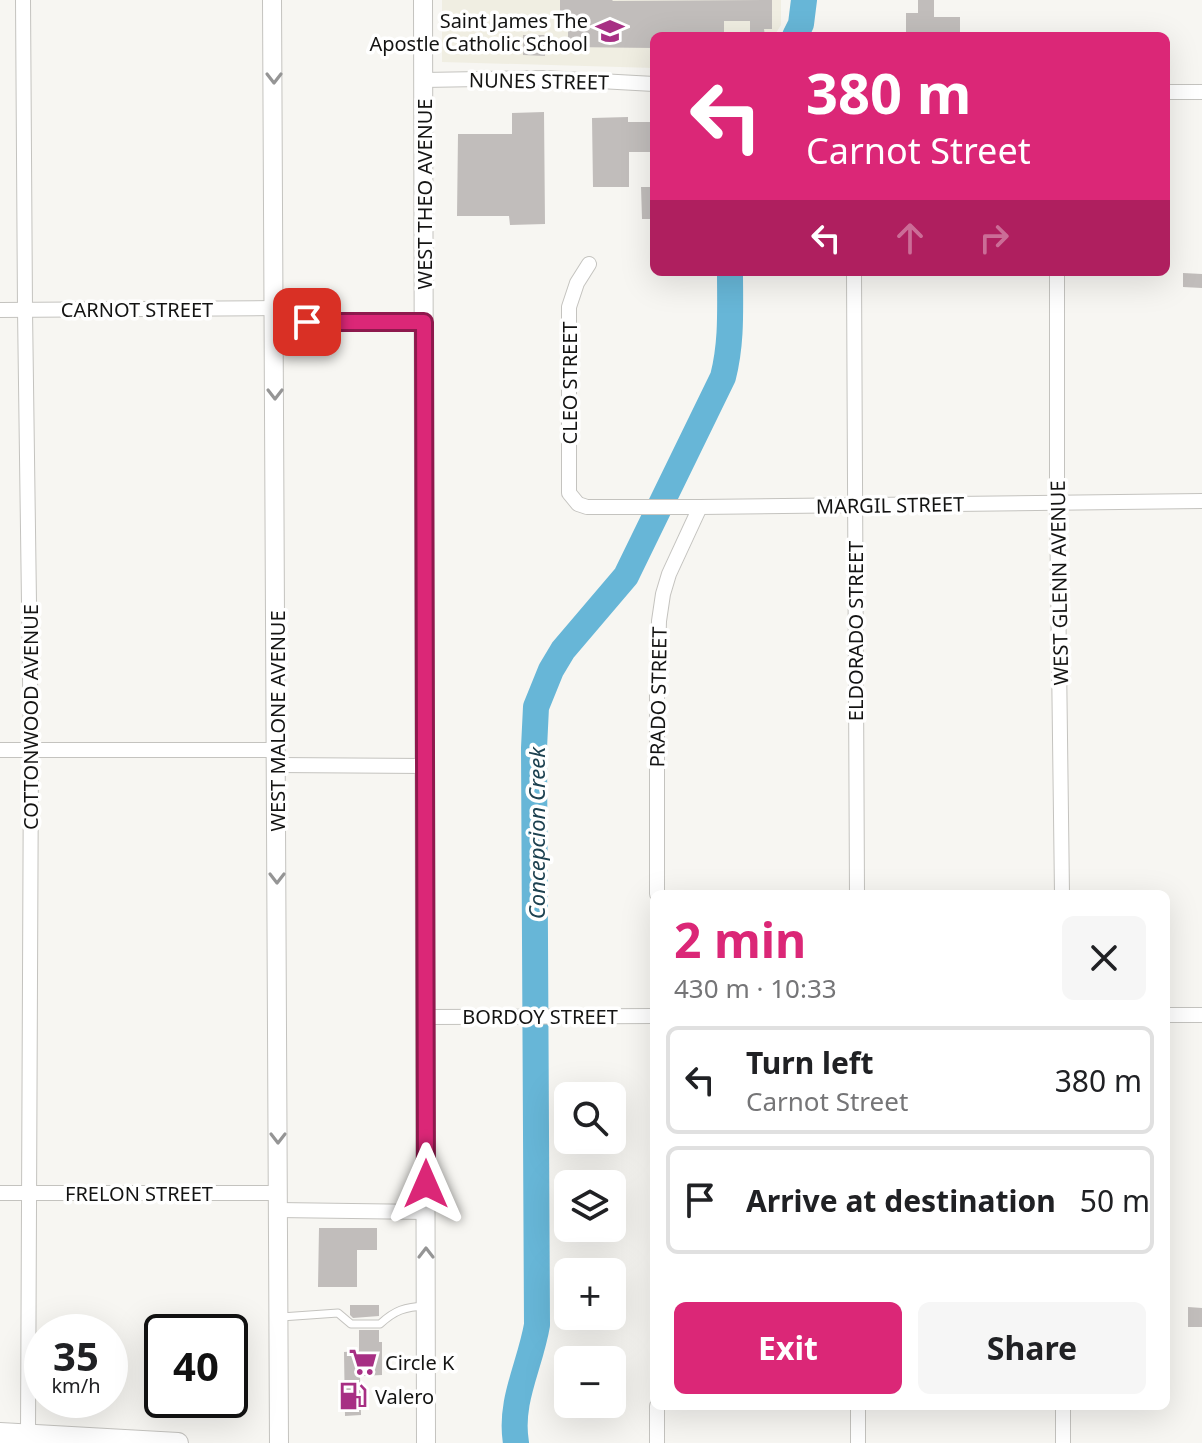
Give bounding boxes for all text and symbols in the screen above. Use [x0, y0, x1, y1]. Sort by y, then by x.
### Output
place label: Saint James The Apostle Catholic School [369, 7, 588, 57]
school or university icon: Saint James The Apostle Catholic School [595, 16, 625, 46]
text: 380 m [806, 54, 971, 130]
icon: left [674, 64, 778, 168]
street label: NUNES STREET [469, 66, 609, 96]
one-way arrow [265, 72, 282, 85]
street label: WEST THEO AVENUE [411, 99, 438, 289]
text: Carnot Street [806, 126, 1031, 175]
icon: left [804, 216, 848, 260]
icon: ahead [888, 216, 932, 260]
icon: right [972, 216, 1016, 260]
pin [273, 288, 341, 356]
street label: CARNOT STREET [61, 296, 213, 323]
icon: arrive [285, 300, 329, 344]
street label: CLEO STREET [556, 322, 583, 444]
one-way arrow [266, 388, 284, 401]
street label: WEST GLENN AVENUE [1044, 480, 1074, 686]
street label: MARGIL STREET [816, 490, 964, 520]
street label: ELDORADO STREET [842, 541, 869, 721]
street label: COTTONWOOD AVENUE [17, 604, 44, 830]
street label: WEST MALONE AVENUE [264, 610, 291, 832]
street label: PRADO STREET [643, 626, 673, 768]
water label: Concepcion Creek [521, 746, 551, 919]
one-way arrow [268, 872, 286, 885]
text: 2 min [674, 907, 806, 972]
button: close [1062, 916, 1146, 1000]
text: 430 m · 10:33 [674, 970, 837, 1006]
street label: BORDOY STREET [462, 1003, 618, 1030]
text: Turn left [746, 1042, 874, 1083]
icon: left [678, 1058, 722, 1102]
text: 380 m [1055, 1060, 1142, 1101]
map controls [554, 1082, 626, 1418]
button: search [554, 1082, 626, 1154]
text: Carnot Street [746, 1083, 908, 1119]
one-way arrow [269, 1132, 287, 1145]
position arrow [384, 1142, 468, 1226]
button: layers [554, 1170, 626, 1242]
icon: arrive [678, 1178, 722, 1222]
street label: FRELON STREET [65, 1180, 213, 1207]
text: Arrive at destination [746, 1180, 1056, 1221]
text: 50 m [1080, 1180, 1150, 1221]
one-way arrow [417, 1246, 435, 1259]
button: + [554, 1258, 626, 1330]
button: Exit [674, 1302, 902, 1394]
button: Share [918, 1302, 1146, 1394]
speed limit sign: 40 [144, 1314, 248, 1418]
text: 35 [53, 1328, 99, 1383]
button: − [554, 1346, 626, 1418]
supermarket icon: Circle K [348, 1347, 378, 1377]
place label: Circle K [385, 1349, 455, 1376]
text: km/h [51, 1372, 101, 1399]
fuel station icon: Valero [338, 1381, 368, 1411]
place label: Valero [375, 1383, 434, 1410]

